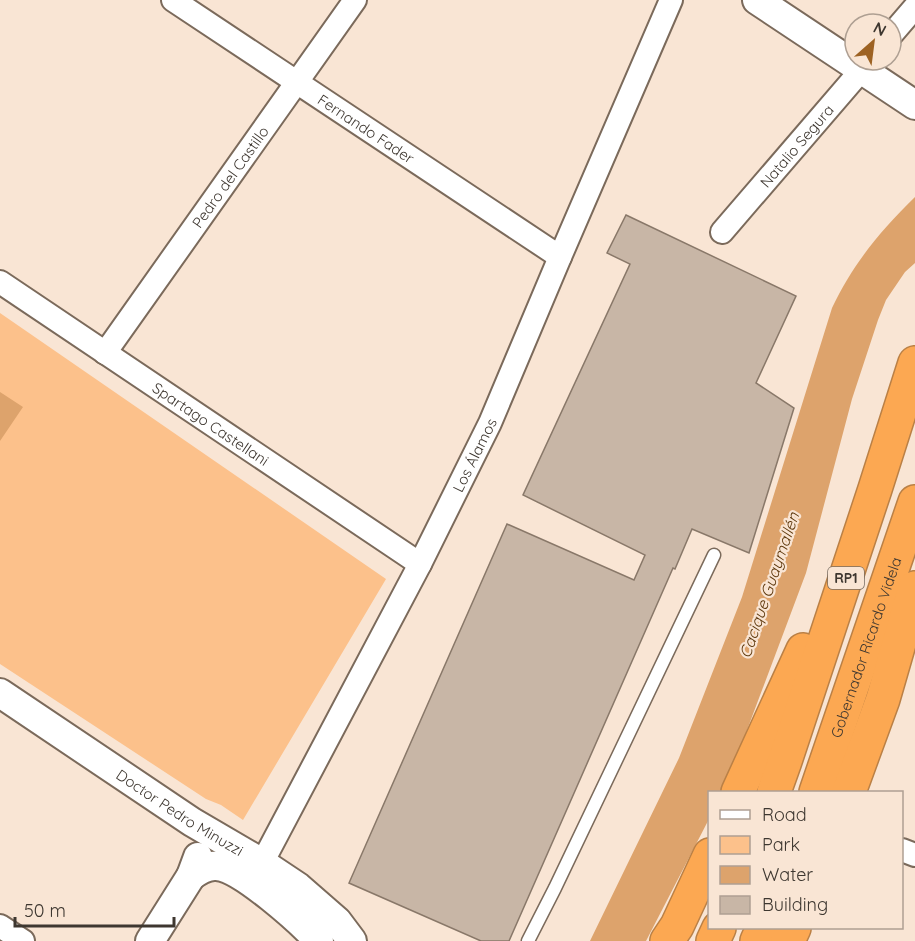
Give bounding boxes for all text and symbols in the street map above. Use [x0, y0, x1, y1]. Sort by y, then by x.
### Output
north arrow [843, 12, 903, 72]
text: N [870, 17, 890, 40]
street label: Fernando Fader [314, 89, 418, 167]
street label: Natalio Segura [755, 100, 837, 191]
street label: Pedro del Castillo [187, 122, 272, 231]
street label: Spartago Castellani [149, 378, 273, 469]
street label: Los Álamos [448, 415, 501, 495]
water label: Cacique Guaymallén [735, 509, 804, 661]
street label: Gobernador Ricardo Videla [826, 554, 905, 740]
road number: RP1 [828, 567, 864, 589]
street label: Doctor Pedro Minuzzi [113, 765, 247, 860]
legend [708, 791, 903, 929]
text: Road [762, 803, 807, 826]
text: Park [762, 833, 800, 856]
text: Water [762, 863, 813, 886]
scale bar [15, 890, 174, 928]
text: Building [762, 893, 828, 916]
text: 50 m [24, 899, 66, 922]

